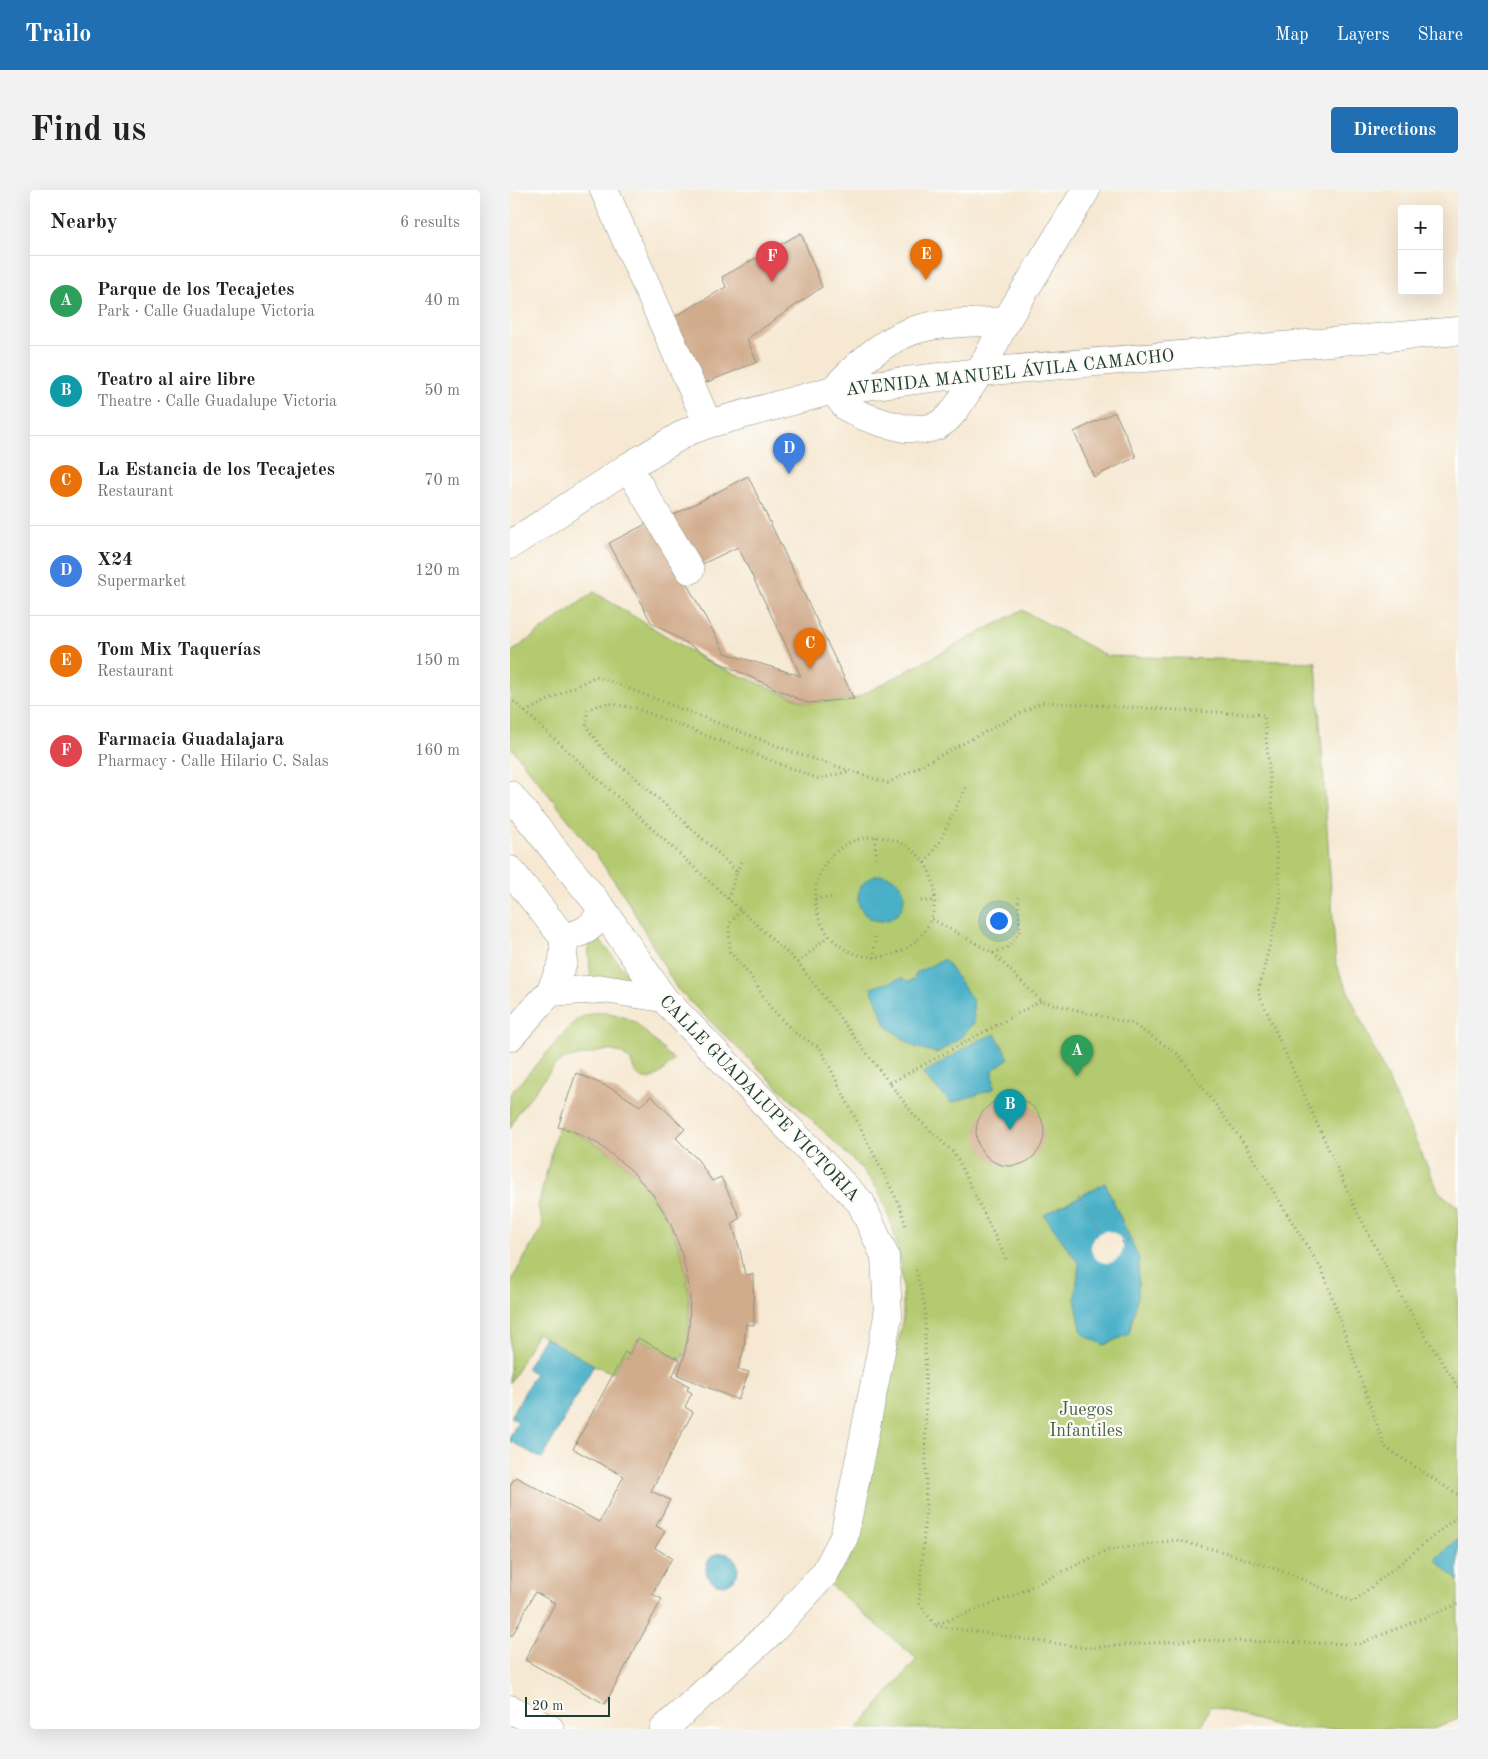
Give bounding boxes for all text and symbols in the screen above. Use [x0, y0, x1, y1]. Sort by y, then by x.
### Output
text: Trailo [25, 23, 91, 47]
text: Map [1275, 26, 1309, 44]
text: Layers [1337, 26, 1389, 44]
text: Share [1417, 26, 1463, 44]
button: Directions [1331, 107, 1458, 153]
text: Find us [30, 113, 146, 148]
map controls [1398, 205, 1443, 295]
button: + [1398, 205, 1443, 250]
text: Nearby [50, 212, 118, 233]
text: 6 results [400, 215, 460, 231]
pin: E [910, 239, 942, 280]
pin: F [756, 241, 788, 282]
button: − [1398, 250, 1443, 295]
text: Parque de los Tecajetes [97, 281, 295, 300]
text: A [60, 293, 72, 309]
text: 40 m [424, 293, 460, 309]
text: Park · Calle Guadalupe Victoria [97, 304, 315, 320]
street label: AVENIDA MANUEL ÁVILA CAMACHO [844, 343, 1175, 399]
text: Teatro al aire libre [97, 371, 255, 390]
text: B [60, 383, 72, 399]
text: 50 m [424, 383, 460, 399]
text: Theatre · Calle Guadalupe Victoria [97, 394, 337, 410]
pin: D [773, 433, 805, 474]
text: La Estancia de los Tecajetes [97, 461, 335, 480]
text: C [61, 473, 71, 489]
text: 70 m [424, 473, 460, 489]
text: Restaurant [97, 484, 174, 500]
text: X24 [97, 551, 133, 570]
text: D [60, 563, 72, 579]
text: 120 m [415, 563, 460, 579]
text: Supermarket [97, 574, 186, 590]
pin: C [794, 628, 826, 669]
text: Tom Mix Taquerías [97, 641, 261, 660]
text: E [60, 653, 72, 669]
text: 150 m [415, 653, 460, 669]
text: Restaurant [97, 664, 174, 680]
text: Farmacia Guadalajara [97, 731, 284, 750]
text: F [61, 743, 71, 759]
text: 160 m [415, 743, 460, 759]
text: Pharmacy · Calle Hilario C. Salas [97, 754, 329, 770]
your location [986, 908, 1012, 934]
street label: CALLE GUADALUPE VICTORIA [656, 992, 863, 1205]
pin: A [1061, 1035, 1093, 1076]
pin: B [994, 1089, 1026, 1130]
park label: Juegos Infantiles [1049, 1401, 1123, 1440]
scale bar [525, 1694, 610, 1717]
text: 20 m [532, 1699, 563, 1713]

